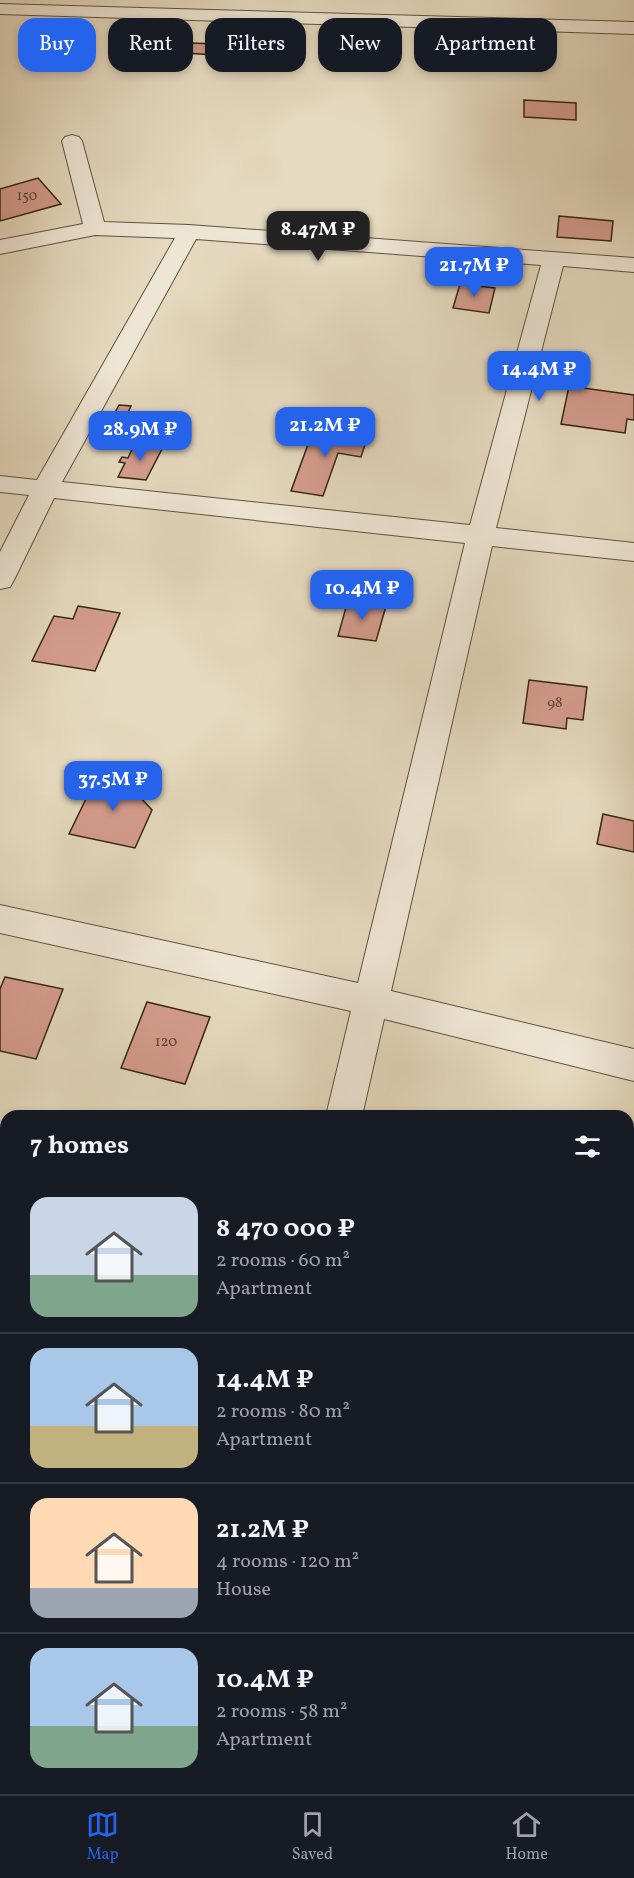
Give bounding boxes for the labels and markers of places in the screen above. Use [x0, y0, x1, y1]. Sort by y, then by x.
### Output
pin: 8.47M ₽ [263, 211, 373, 262]
pin: 21.7M ₽ [419, 247, 529, 298]
pin: 14.4M ₽ [484, 351, 594, 402]
pin: 21.2M ₽ [270, 407, 380, 458]
pin: 28.9M ₽ [85, 411, 195, 462]
pin: 10.4M ₽ [307, 570, 417, 621]
pin: 37.5M ₽ [58, 761, 168, 812]

